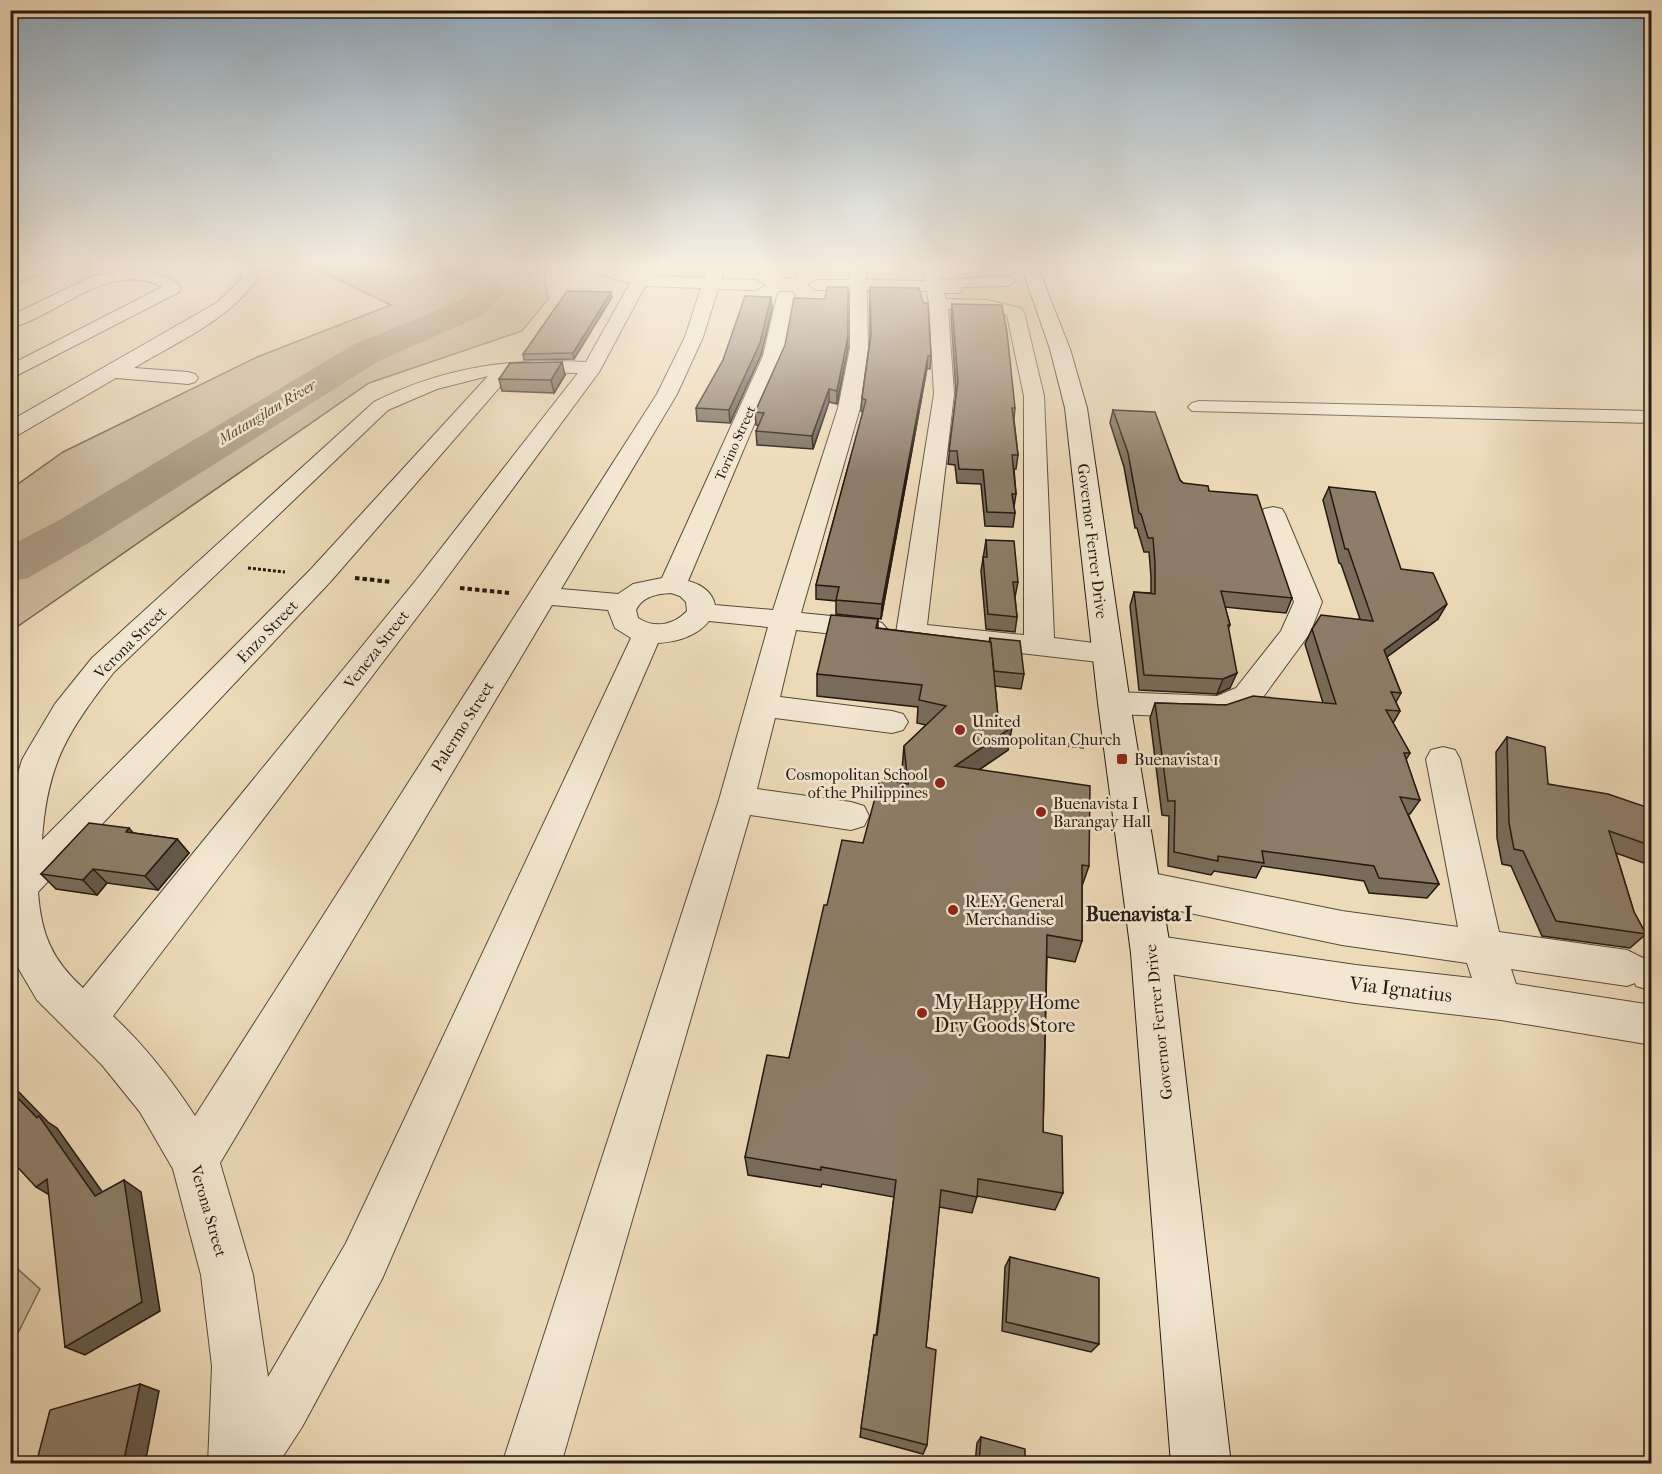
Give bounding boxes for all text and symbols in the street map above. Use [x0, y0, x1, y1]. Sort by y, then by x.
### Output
water label: Matangilan River [214, 375, 320, 449]
street label: Torino Street [711, 403, 760, 483]
street label: Governor Ferrer Drive [1074, 462, 1111, 620]
street label: Enzo Street [233, 596, 302, 667]
street label: Verona Street [90, 602, 171, 683]
street label: Veneza Street [339, 606, 413, 693]
street label: Palermo Street [427, 677, 498, 775]
place label: United Cosmopolitan Church [972, 712, 1121, 749]
marker: United Cosmopolitan Church [953, 723, 967, 737]
place label: Buenavista 1 [1134, 750, 1219, 769]
marker: Buenavista 1 [1115, 752, 1129, 766]
place label: Cosmopolitan School of the Philippines [786, 765, 929, 802]
marker: Cosmopolitan School of the Philippines [933, 776, 947, 790]
place label: Buenavista I Barangay Hall [1053, 794, 1151, 831]
marker: Buenavista I Barangay Hall [1034, 805, 1048, 819]
place label: R.E.Y. General Merchandise [965, 892, 1065, 929]
marker: R.E.Y. General Merchandise [946, 903, 960, 917]
district label: Buenavista I [1086, 903, 1192, 926]
street label: Governor Ferrer Drive [1141, 943, 1176, 1101]
street label: Via Ignatius [1347, 972, 1454, 1007]
place label: My Happy Home Dry Goods Store [934, 991, 1080, 1037]
marker: My Happy Home Dry Goods Store [915, 1006, 929, 1020]
street label: Verona Street [186, 1162, 231, 1259]

